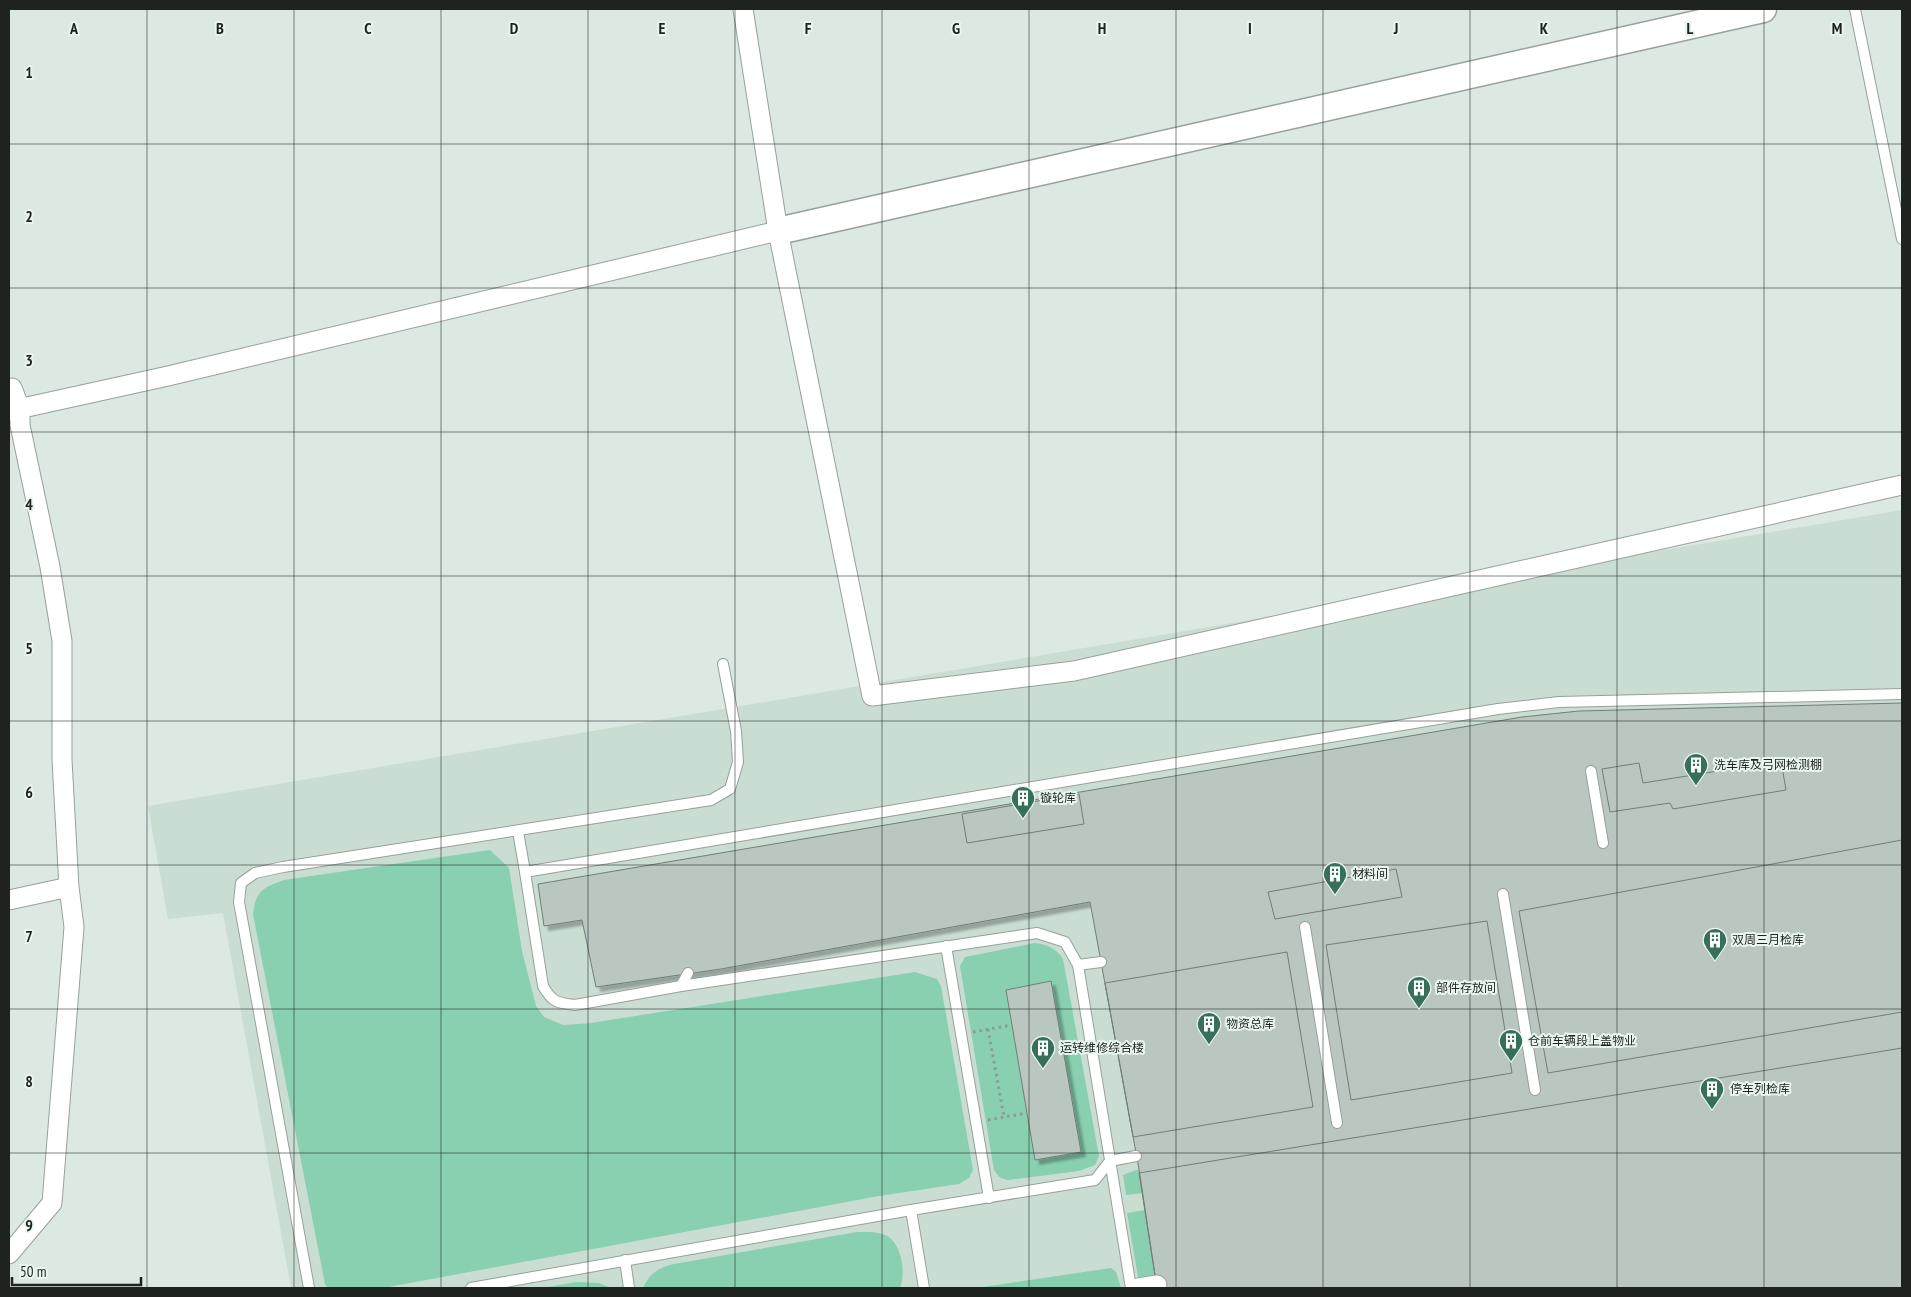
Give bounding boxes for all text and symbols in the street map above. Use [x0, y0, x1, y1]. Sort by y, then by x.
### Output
text: A [69, 18, 79, 38]
text: B [216, 18, 224, 38]
text: C [364, 18, 372, 38]
text: D [510, 18, 519, 38]
text: E [659, 18, 666, 38]
text: F [805, 18, 812, 38]
text: G [952, 18, 960, 38]
text: H [1098, 18, 1106, 38]
text: I [1248, 18, 1252, 38]
text: J [1393, 18, 1398, 38]
text: K [1540, 18, 1549, 38]
text: L [1687, 18, 1694, 38]
text: M [1832, 18, 1842, 38]
text: 1 [25, 62, 33, 82]
text: 2 [25, 206, 33, 226]
text: 3 [25, 350, 33, 370]
text: 4 [25, 494, 33, 514]
text: 5 [25, 638, 33, 658]
building icon: 洗车库及弓网检测棚 [1683, 752, 1709, 786]
place label: 洗车库及弓网检测棚 [1714, 757, 1822, 772]
text: 6 [25, 782, 33, 802]
building icon: 镟轮库 [1010, 785, 1036, 819]
place label: 镟轮库 [1040, 790, 1076, 805]
building icon: 材料间 [1322, 861, 1348, 895]
place label: 材料间 [1352, 866, 1388, 881]
text: 7 [25, 926, 33, 946]
building icon: 双周三月检库 [1702, 927, 1728, 961]
place label: 双周三月检库 [1732, 932, 1804, 947]
building icon: 部件存放间 [1406, 975, 1432, 1009]
place label: 部件存放间 [1436, 980, 1496, 995]
building icon: 物资总库 [1196, 1011, 1222, 1045]
place label: 物资总库 [1226, 1016, 1274, 1031]
building icon: 仓前车辆段上盖物业 [1498, 1028, 1524, 1062]
place label: 仓前车辆段上盖物业 [1528, 1033, 1636, 1048]
building icon: 运转维修综合楼 [1030, 1035, 1056, 1069]
place label: 运转维修综合楼 [1060, 1040, 1144, 1055]
text: 8 [25, 1071, 33, 1091]
building icon: 停车列检库 [1699, 1076, 1725, 1110]
place label: 停车列检库 [1730, 1081, 1790, 1096]
text: 9 [25, 1215, 33, 1235]
scale bar [12, 1254, 141, 1286]
text: 50 m [20, 1262, 46, 1281]

